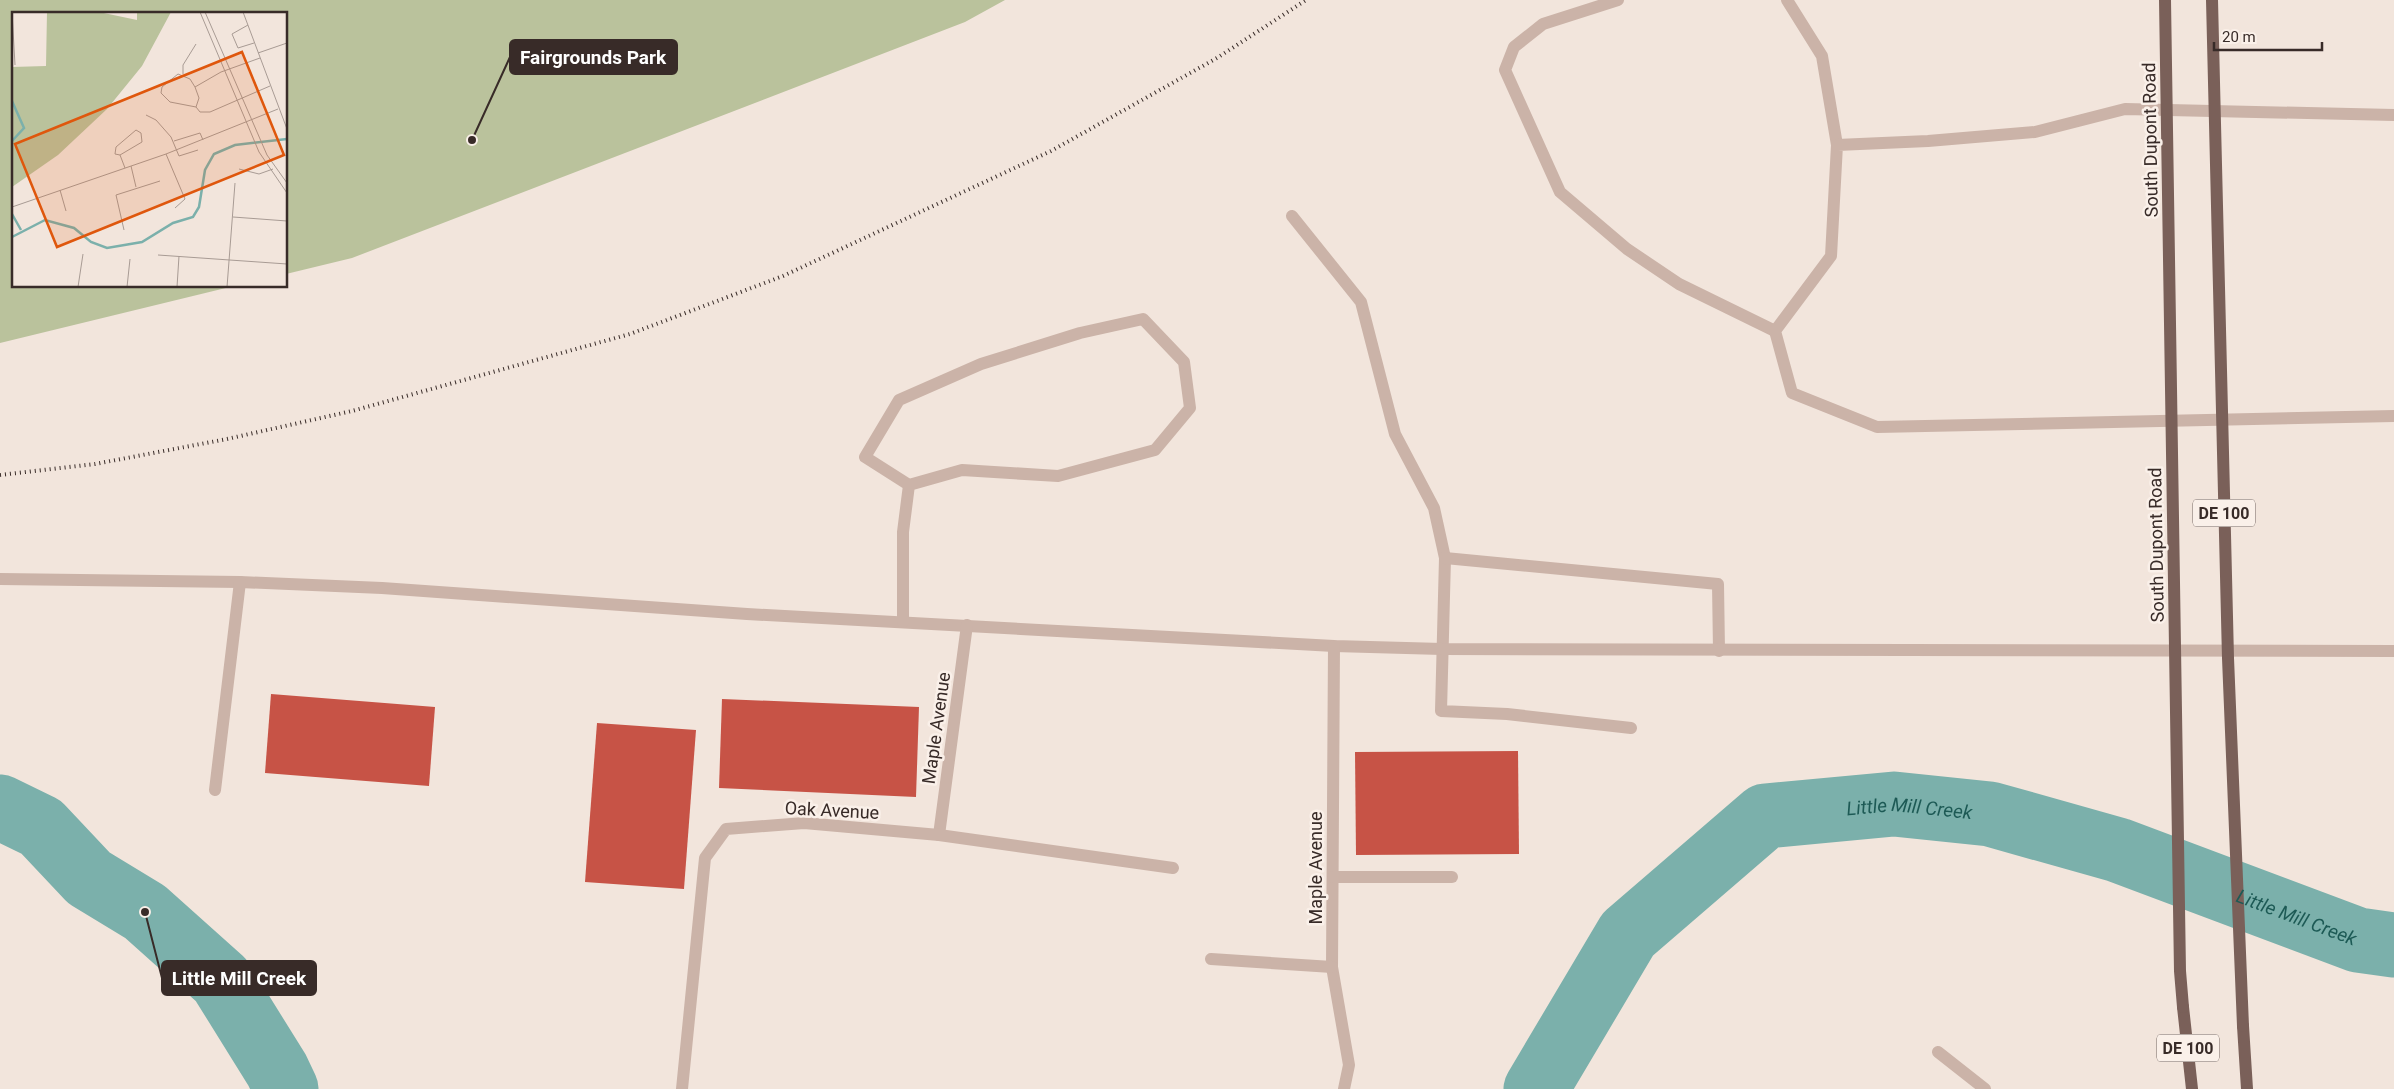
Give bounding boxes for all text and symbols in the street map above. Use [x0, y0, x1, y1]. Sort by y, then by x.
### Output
inset map [12, 12, 288, 288]
scale bar [2214, 20, 2322, 52]
text: 20 m [2222, 28, 2256, 46]
callout: Fairgrounds Park [510, 40, 677, 74]
text: Fairgrounds Park [520, 46, 667, 69]
street label: South Dupont Road [2138, 62, 2162, 218]
street label: South Dupont Road [2144, 467, 2168, 623]
road number: DE 100 [2193, 499, 2255, 526]
street label: Maple Avenue [918, 671, 954, 785]
water label: Little Mill Creek [1845, 792, 1974, 824]
street label: Oak Avenue [784, 797, 880, 823]
street label: Maple Avenue [1305, 812, 1326, 924]
water label: Little Mill Creek [2233, 884, 2361, 950]
callout: Little Mill Creek [162, 961, 316, 995]
text: Little Mill Creek [172, 967, 307, 990]
road number: DE 100 [2157, 1034, 2219, 1062]

